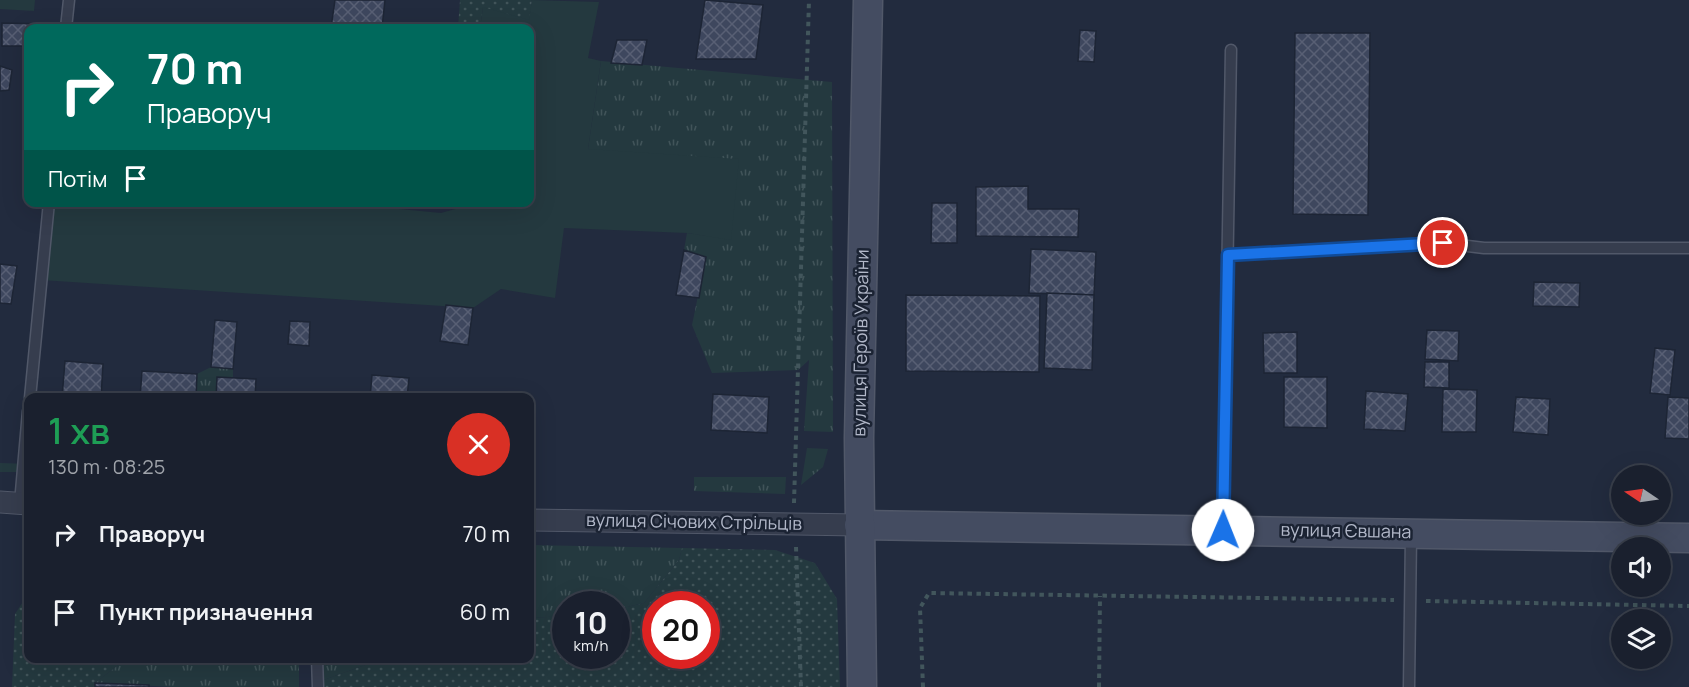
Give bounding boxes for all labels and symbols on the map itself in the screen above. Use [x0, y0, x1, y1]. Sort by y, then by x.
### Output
pin [1417, 217, 1468, 268]
street label: вулиця Героїв України [846, 249, 874, 437]
north arrow [1611, 465, 1671, 525]
position arrow [1191, 498, 1255, 562]
street label: вулиця Січових Стрільців [586, 507, 803, 535]
street label: вулиця Євшана [1280, 517, 1412, 543]
speed limit sign: 20 [642, 591, 720, 669]

